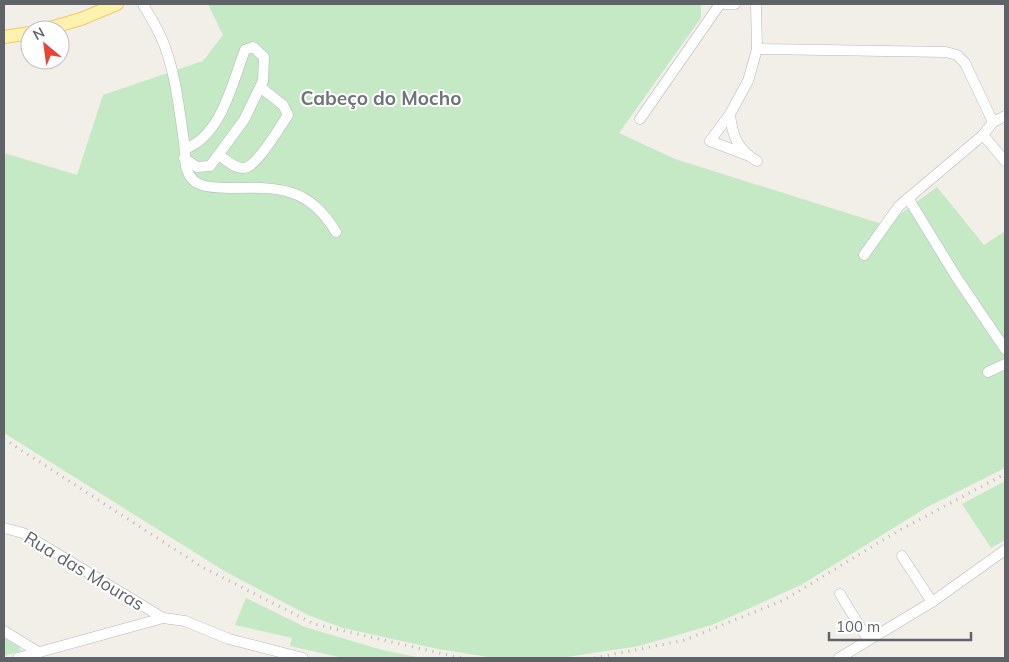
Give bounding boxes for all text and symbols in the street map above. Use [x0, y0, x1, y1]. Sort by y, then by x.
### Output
north arrow [20, 20, 70, 70]
text: N [30, 23, 48, 44]
district label: Cabeço do Mocho [301, 86, 461, 110]
street label: Rua das Mouras [20, 526, 148, 615]
scale bar [829, 610, 972, 642]
text: 100 m [836, 617, 880, 636]

